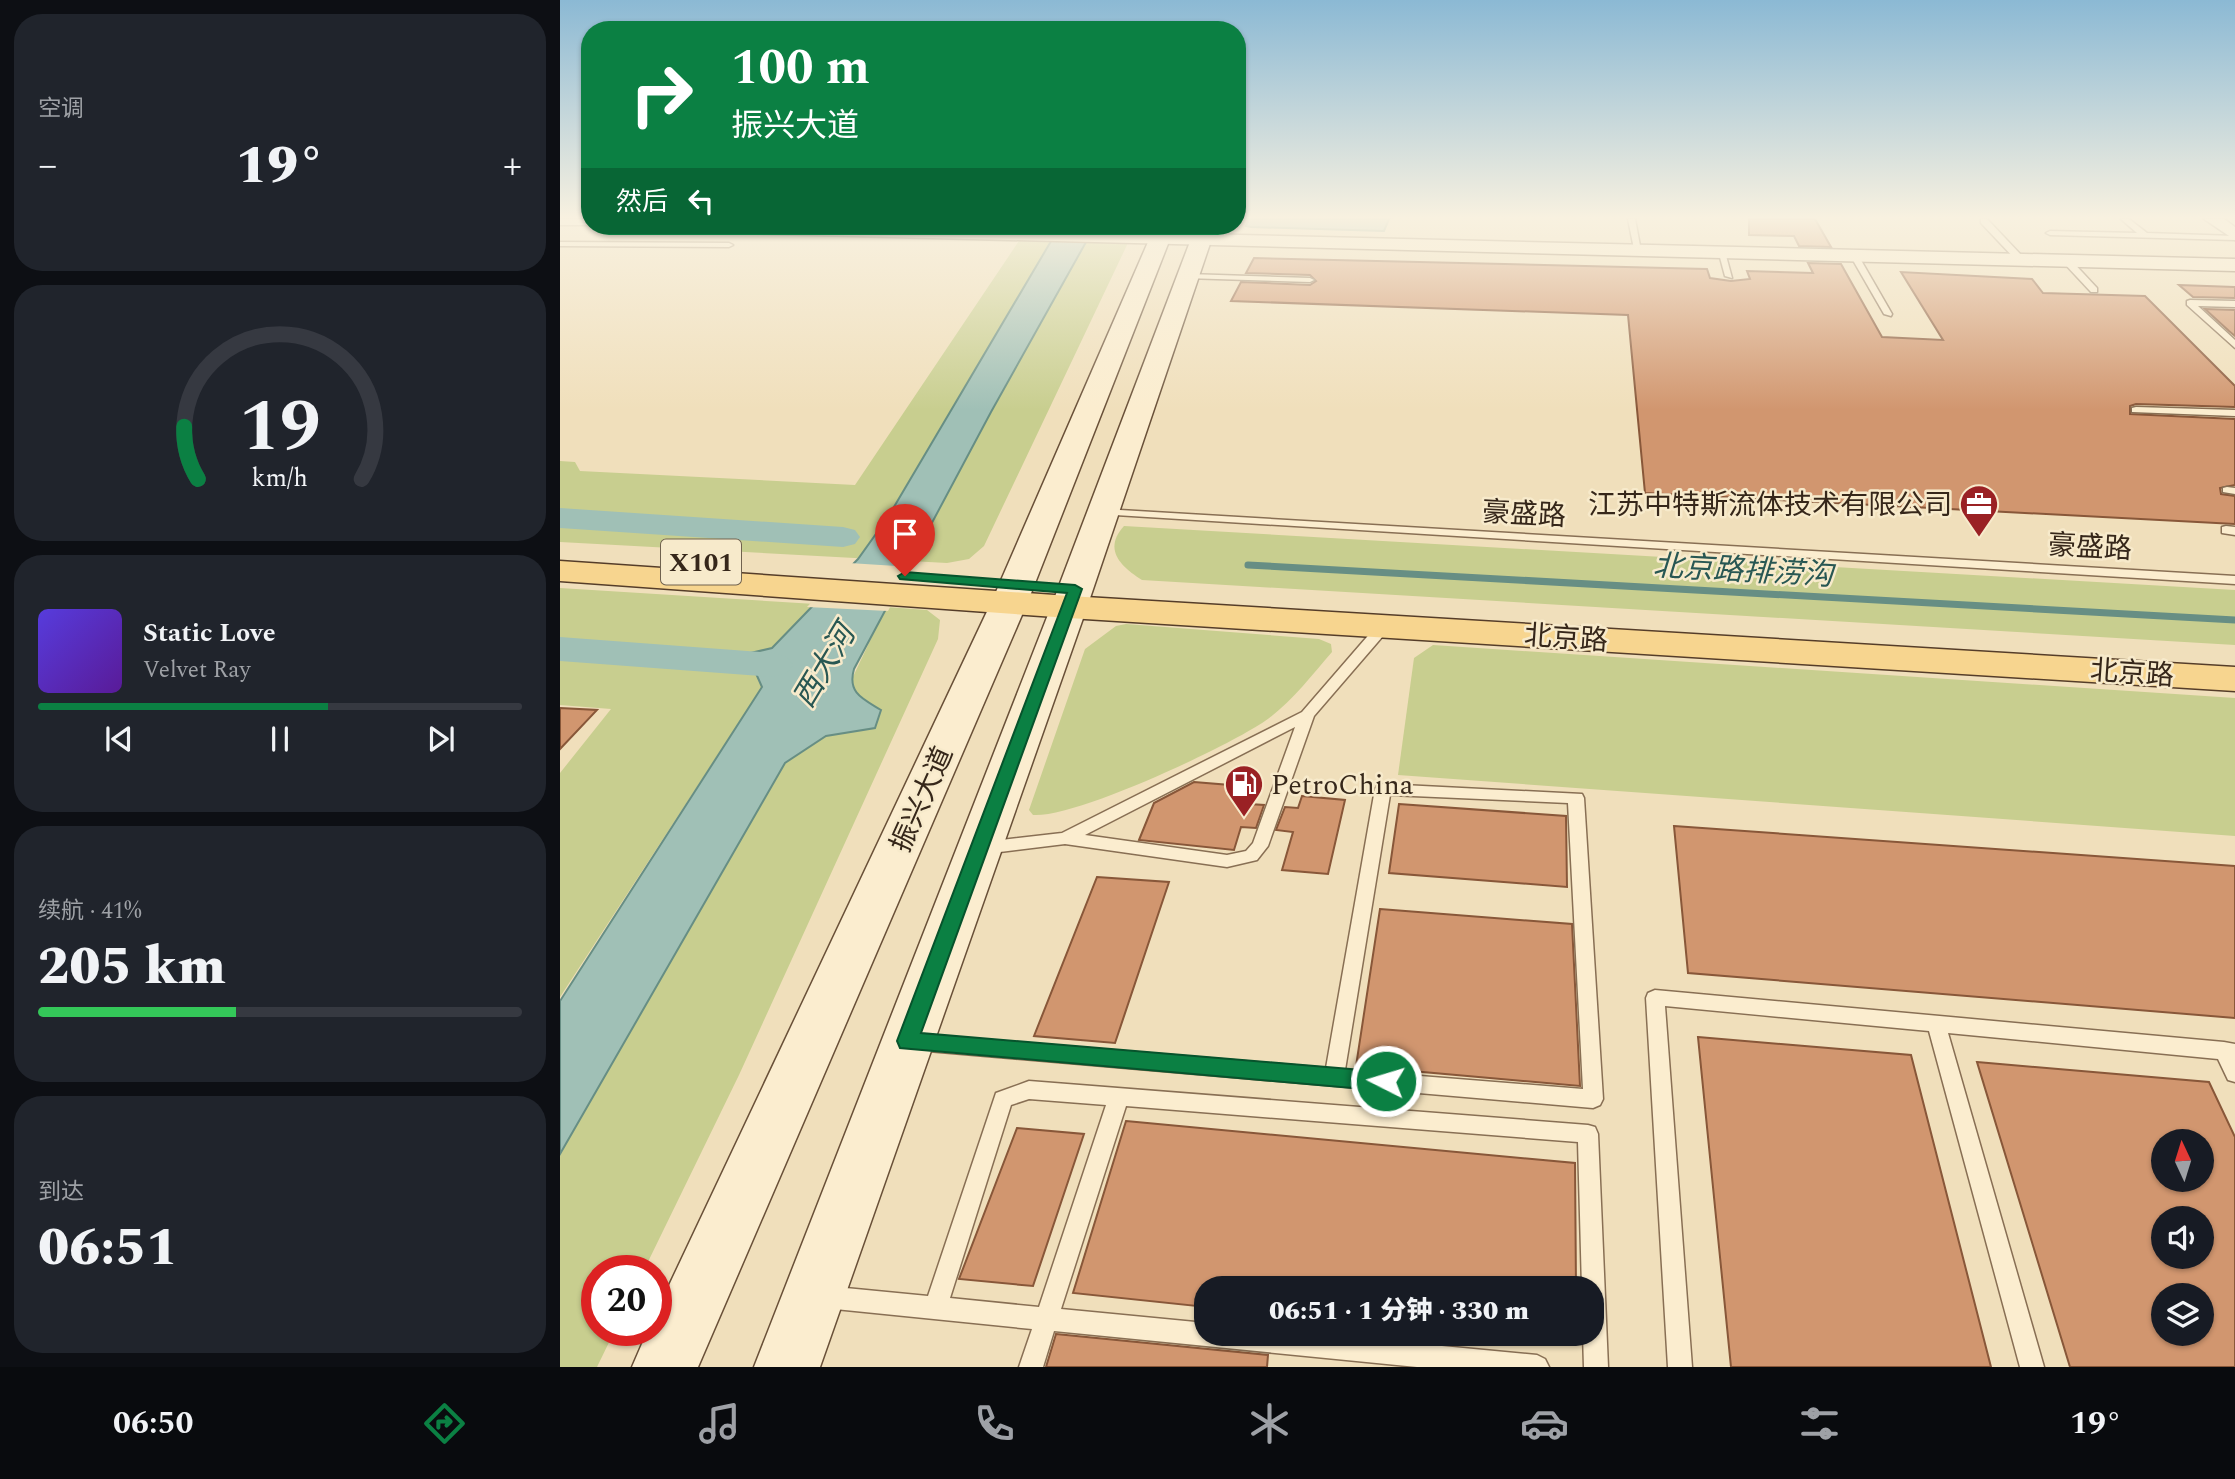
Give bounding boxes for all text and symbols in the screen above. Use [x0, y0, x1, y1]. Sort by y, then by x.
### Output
text: 100 m [731, 31, 870, 106]
icon: right [616, 49, 707, 140]
text: 空调 [38, 92, 84, 127]
text: 振兴大道 [731, 102, 859, 151]
text: 19° [236, 127, 324, 206]
text: − [38, 137, 57, 195]
text: + [503, 137, 522, 195]
text: 然后 [616, 182, 668, 222]
icon: left [682, 182, 720, 220]
text: 19 [239, 372, 321, 483]
text: km/h [252, 460, 308, 498]
office icon: 江苏中特斯流体技术有限公司 [1958, 483, 2000, 538]
place label: 江苏中特斯流体技术有限公司 [1588, 484, 1952, 527]
street label: 豪盛路 [1481, 491, 1567, 538]
pin [875, 504, 935, 576]
icon: arrive [886, 515, 924, 553]
street label: 豪盛路 [2047, 524, 2133, 571]
road number: X101 [661, 540, 741, 584]
water label: 北京路排涝沟 [1652, 543, 1837, 599]
water label: 西大河 [782, 612, 870, 717]
text: Static Love [143, 613, 276, 653]
street label: 北京路 [1522, 614, 1609, 663]
street label: 北京路 [2088, 649, 2175, 698]
text: Velvet Ray [143, 653, 250, 688]
icon: previous [100, 720, 138, 758]
icon: pause [261, 720, 299, 758]
icon: next [422, 720, 460, 758]
street label: 振兴大道 [880, 740, 965, 860]
fuel station icon: PetroChina [1223, 763, 1265, 818]
place label: PetroChina [1271, 764, 1414, 807]
text: 续航 · 41% [38, 894, 142, 929]
text: 205 km [38, 928, 226, 1007]
position arrow [1349, 1044, 1423, 1118]
north arrow [2151, 1129, 2214, 1192]
map controls [2151, 1129, 2214, 1346]
text: 到达 [38, 1175, 84, 1210]
button: sound [2151, 1206, 2214, 1269]
text: 06:51 [38, 1209, 177, 1288]
speed limit sign: 20 [581, 1255, 672, 1346]
button: layers [2151, 1283, 2214, 1346]
text: 06:51 · 1 分钟 · 330 m [1269, 1291, 1529, 1331]
text: 06:50 [113, 1399, 193, 1448]
icon: directions [420, 1399, 469, 1448]
icon: music [695, 1399, 744, 1448]
icon: phone [970, 1399, 1019, 1448]
icon: climate [1245, 1399, 1294, 1448]
icon: car [1520, 1399, 1569, 1448]
icon: filters [1795, 1399, 1844, 1448]
text: 19° [2070, 1399, 2122, 1448]

